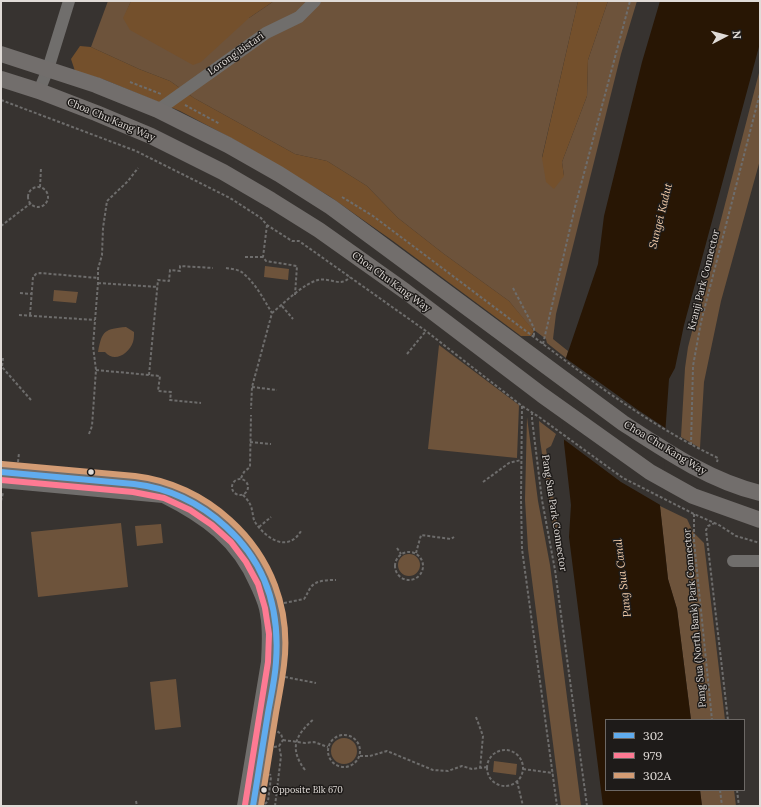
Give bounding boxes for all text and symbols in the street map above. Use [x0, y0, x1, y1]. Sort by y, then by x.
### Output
north arrow [705, 16, 745, 56]
street label: Lorong Bistari [206, 30, 266, 78]
text: N [730, 30, 744, 40]
street label: Choa Chu Kang Way [65, 96, 157, 144]
water label: Sungei Kadut [647, 182, 675, 250]
street label: Kranji Park Connector [686, 228, 722, 332]
street label: Choa Chu Kang Way [349, 249, 433, 315]
street label: Choa Chu Kang Way [621, 419, 709, 477]
street label: Pang Sua Park Connector [539, 454, 569, 572]
unlabelled marker [86, 467, 96, 477]
street label: Pang Sua (North Bank) Park Connector [681, 528, 709, 708]
water label: Pang Sua Canal [612, 538, 634, 618]
legend [605, 719, 745, 791]
text: 302 [643, 728, 664, 743]
text: 979 [643, 748, 662, 763]
text: 302A [643, 768, 671, 783]
marker: Opposite Blk 670 [259, 785, 269, 795]
place label: Opposite Blk 670 [272, 785, 343, 795]

